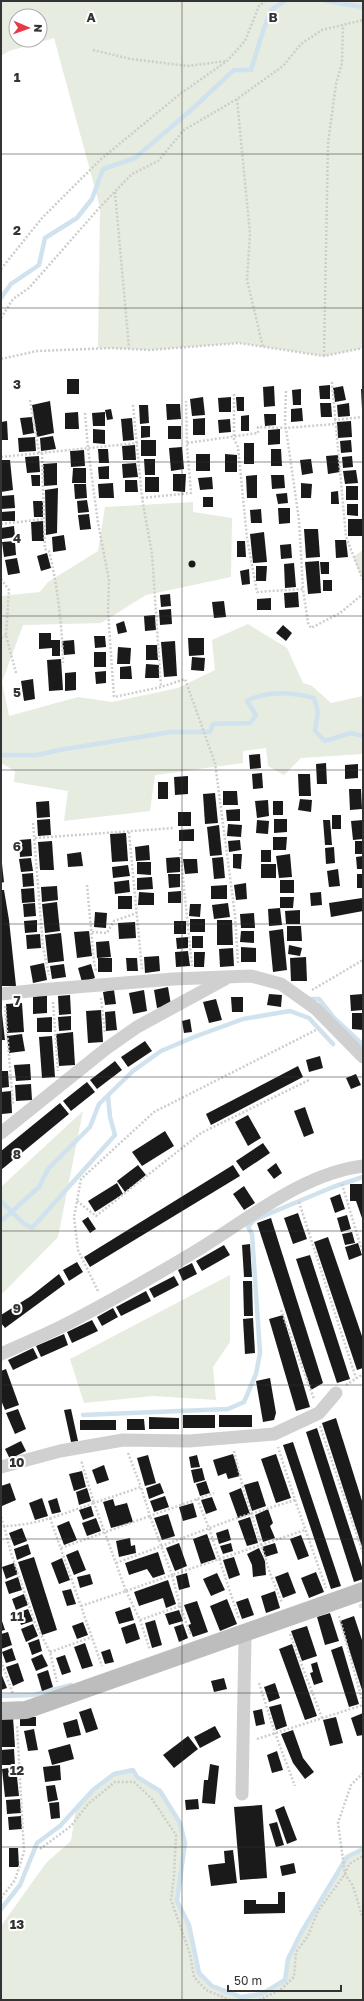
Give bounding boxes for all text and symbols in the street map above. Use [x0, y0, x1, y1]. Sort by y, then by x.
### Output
north arrow [8, 8, 48, 48]
text: A [86, 9, 96, 25]
text: B [268, 9, 278, 25]
text: N [32, 24, 45, 33]
text: 1 [14, 69, 21, 85]
text: 2 [13, 222, 21, 238]
text: 3 [13, 376, 21, 392]
text: 4 [13, 530, 21, 546]
text: 5 [13, 684, 21, 700]
text: 6 [13, 838, 21, 854]
text: 7 [13, 992, 21, 1008]
text: 8 [13, 1146, 21, 1162]
text: 9 [13, 1300, 21, 1316]
text: 10 [9, 1454, 25, 1470]
text: 11 [10, 1608, 24, 1624]
text: 12 [10, 1762, 24, 1778]
text: 13 [10, 1916, 24, 1932]
scale bar [228, 1967, 341, 1993]
text: 50 m [234, 1973, 262, 1988]

